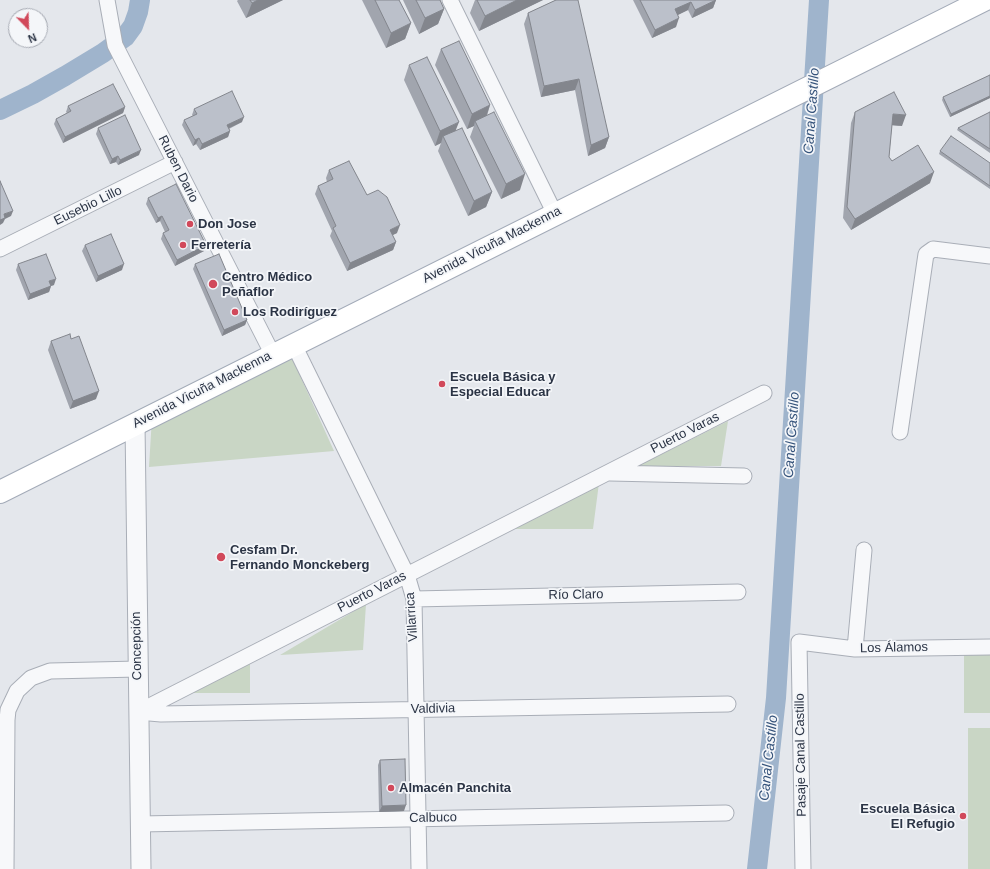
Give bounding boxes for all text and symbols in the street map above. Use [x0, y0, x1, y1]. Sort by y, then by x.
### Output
north arrow [8, 8, 48, 48]
text: N [26, 31, 38, 45]
water label: Canal Castillo [801, 67, 823, 155]
street label: Ruben Dario [154, 133, 202, 205]
street label: Eusebio Lillo [51, 183, 125, 229]
street label: Avenida Vicuña Mackenna [420, 203, 564, 287]
place label: Don Jose [198, 216, 257, 232]
marker: Don Jose [185, 219, 195, 229]
place label: Ferretería [191, 237, 251, 253]
marker: Ferretería [178, 240, 188, 250]
place label: Centro Médico Peñaflor [222, 269, 312, 300]
marker: Centro Médico Peñaflor [207, 278, 219, 290]
place label: Los Rodiríguez [243, 304, 337, 320]
marker: Los Rodiríguez [230, 307, 240, 317]
street label: Avenida Vicuña Mackenna [130, 348, 274, 432]
place label: Escuela Básica y Especial Educar [450, 369, 556, 400]
marker: Escuela Básica y Especial Educar [437, 379, 447, 389]
water label: Canal Castillo [781, 391, 803, 479]
street label: Puerto Varas [648, 409, 722, 457]
place label: Cesfam Dr. Fernando Monckeberg [230, 542, 369, 573]
marker: Cesfam Dr. Fernando Monckeberg [215, 551, 227, 563]
street label: Puerto Varas [335, 568, 409, 616]
street label: Río Claro [548, 587, 604, 603]
street label: Villarrica [402, 592, 422, 642]
street label: Concepción [129, 612, 145, 680]
street label: Los Álamos [860, 640, 928, 656]
street label: Pasaje Canal Castillo [792, 693, 810, 817]
street label: Valdivia [411, 701, 455, 717]
water label: Canal Castillo [756, 714, 782, 802]
place label: Almacén Panchita [399, 780, 511, 796]
marker: Almacén Panchita [386, 783, 396, 793]
place label: Escuela Básica El Refugio [860, 801, 955, 832]
street label: Calbuco [409, 810, 457, 826]
marker: Escuela Básica El Refugio [958, 811, 968, 821]

